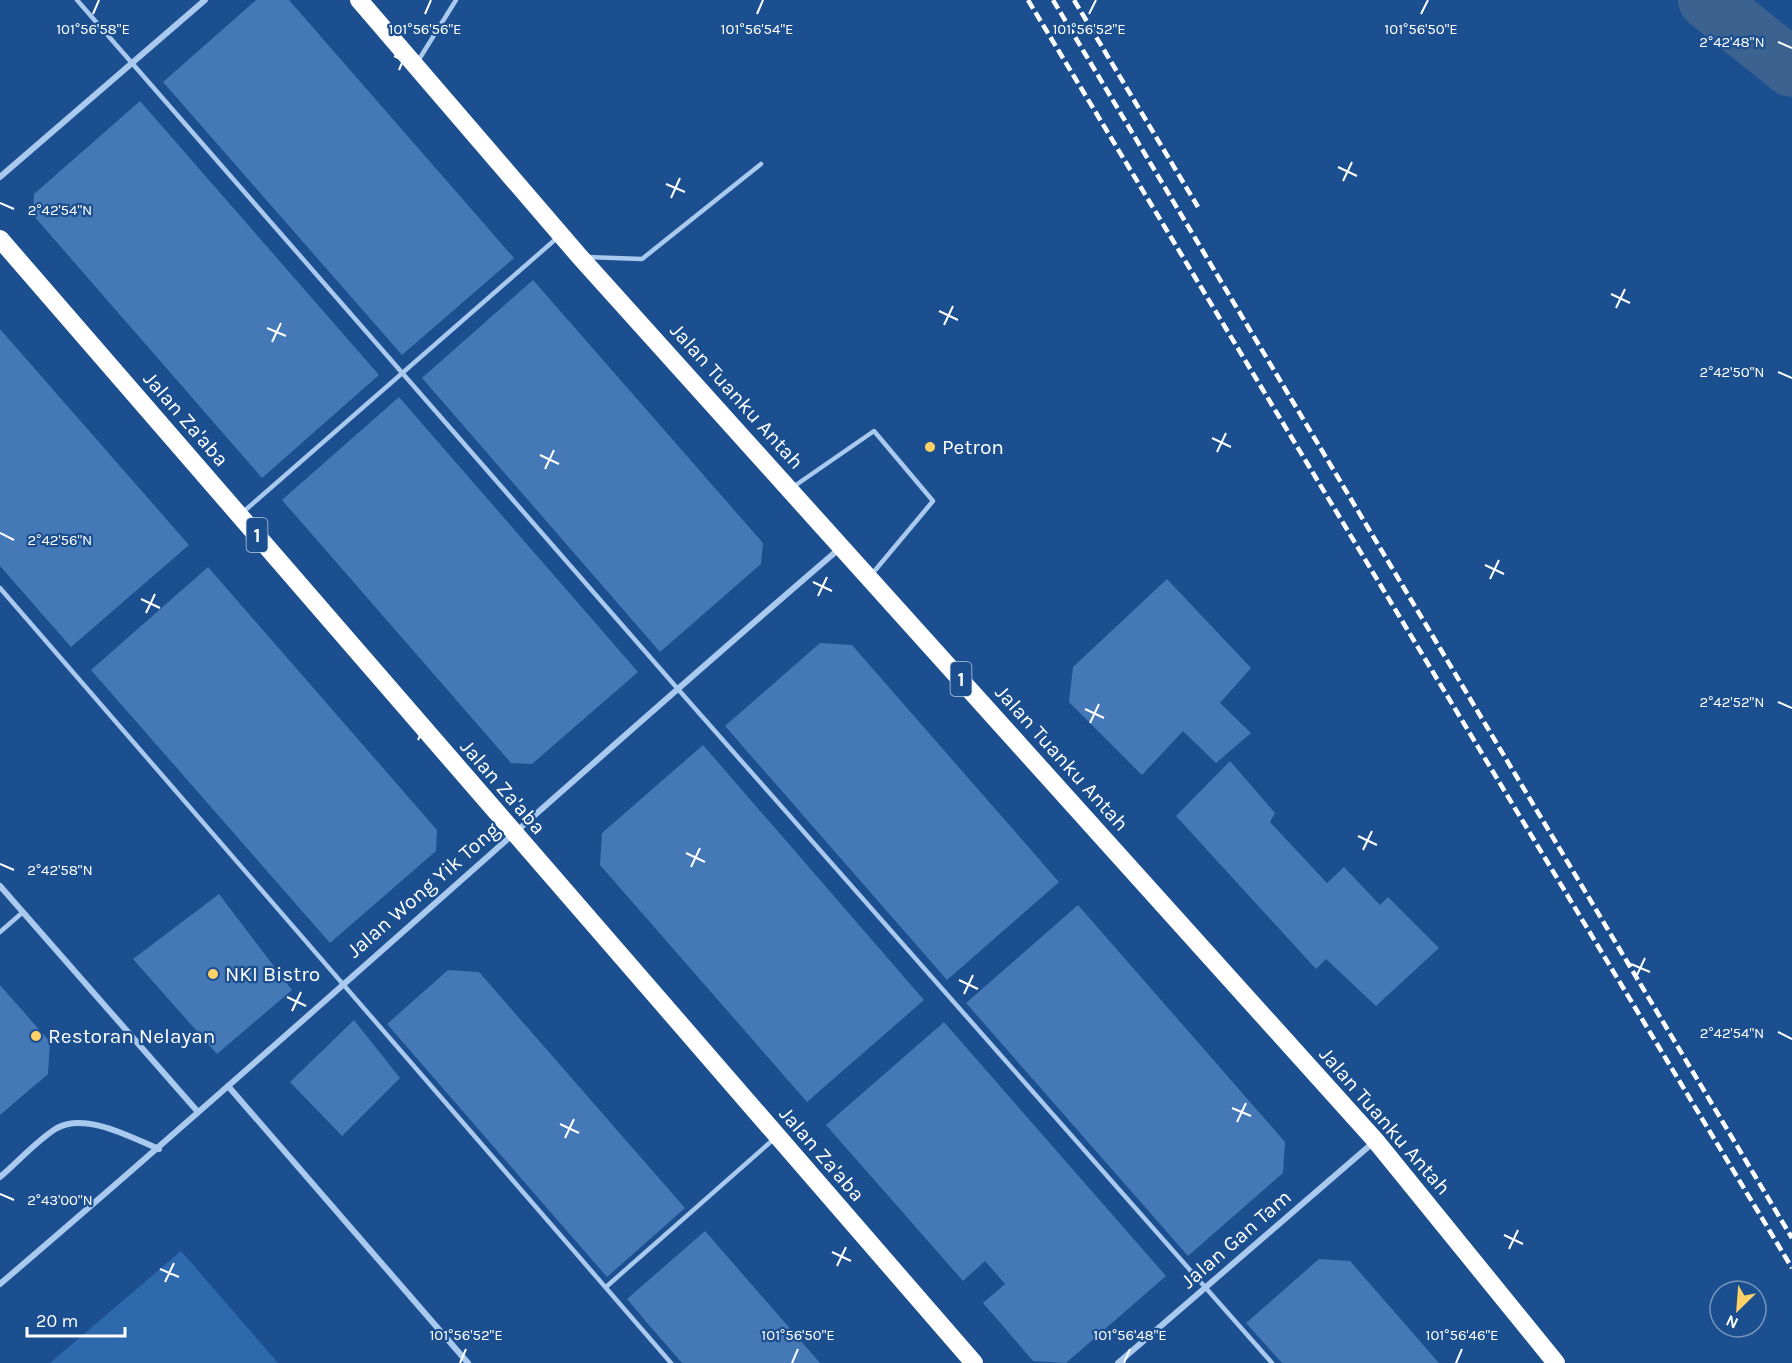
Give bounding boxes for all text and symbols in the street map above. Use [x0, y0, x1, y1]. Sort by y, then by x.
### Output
text: 101°56'58"E [56, 20, 130, 38]
text: 101°56'56"E [388, 20, 462, 38]
text: 101°56'54"E [721, 20, 793, 38]
text: 101°56'52"E [1052, 20, 1126, 38]
text: 101°56'50"E [1384, 20, 1458, 38]
text: 2°42'48"N [1699, 33, 1765, 51]
text: 2°42'54"N [28, 201, 92, 219]
street label: Jalan Tuanku Antah [665, 318, 809, 474]
text: 2°42'50"N [1699, 363, 1765, 381]
street label: Jalan Za'aba [138, 367, 234, 471]
place label: Petron [942, 435, 1004, 459]
marker: Petron [923, 440, 937, 454]
road number: 1 [246, 518, 268, 552]
text: 2°42'56"N [28, 531, 92, 549]
road number: 1 [950, 662, 972, 696]
street label: Jalan Tuanku Antah [990, 680, 1134, 836]
text: 2°42'52"N [1700, 693, 1764, 711]
street label: Jalan Za'aba [455, 735, 551, 839]
street label: Jalan Wong Yik Tong [342, 817, 504, 963]
text: 2°42'58"N [27, 861, 93, 879]
place label: NKI Bistro [225, 962, 320, 986]
marker: NKI Bistro [206, 967, 220, 981]
place label: Restoran Nelayan [48, 1024, 215, 1048]
text: 2°42'54"N [1700, 1024, 1764, 1042]
marker: Restoran Nelayan [29, 1029, 43, 1043]
street label: Jalan Tuanku Antah [1314, 1042, 1456, 1200]
street label: Jalan Za'aba [774, 1102, 870, 1206]
street label: Jalan Gan Tam [1176, 1185, 1296, 1293]
text: 2°43'00"N [27, 1191, 93, 1209]
north arrow [1708, 1279, 1768, 1339]
scale bar [27, 1300, 124, 1338]
text: 20 m [36, 1310, 78, 1332]
text: N [1723, 1311, 1741, 1333]
text: 101°56'52"E [429, 1326, 503, 1344]
text: 101°56'50"E [761, 1326, 835, 1344]
text: 101°56'48"E [1093, 1326, 1167, 1344]
text: 101°56'46"E [1426, 1326, 1498, 1344]

